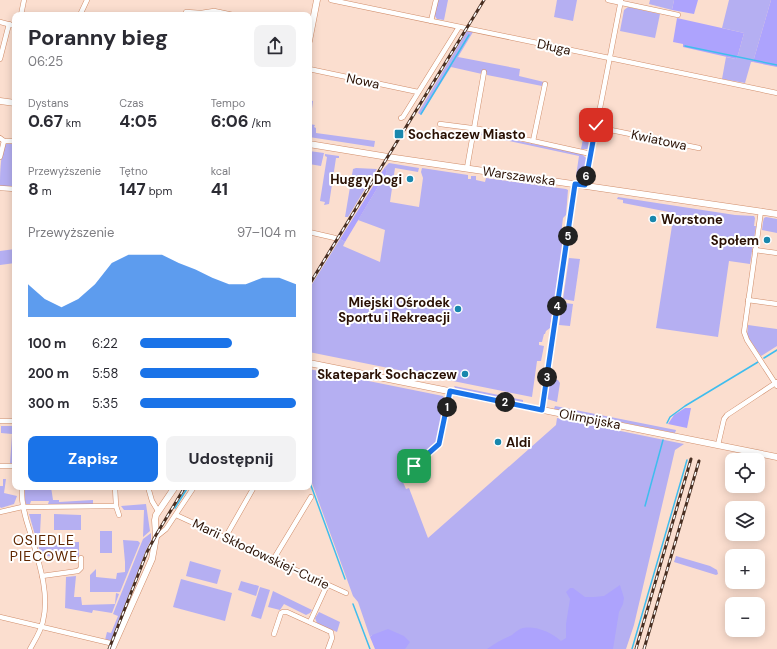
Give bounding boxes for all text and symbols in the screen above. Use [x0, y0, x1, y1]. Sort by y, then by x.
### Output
text: Poranny bieg [28, 23, 168, 52]
button: share [254, 25, 296, 67]
street label: Długa [536, 35, 572, 59]
text: 06:25 [28, 53, 63, 70]
street label: Nowa [345, 69, 381, 93]
text: Dystans [28, 96, 69, 110]
text: Czas [119, 96, 144, 110]
text: Tempo [211, 96, 245, 110]
pin [579, 108, 613, 142]
text: 0.67 [28, 110, 63, 132]
text: 4:05 [119, 110, 157, 132]
text: 6:06 [211, 110, 249, 132]
icon: check [585, 114, 607, 136]
text: km [63, 116, 81, 130]
text: /km [249, 116, 271, 130]
place label: Sochaczew Miasto [408, 126, 526, 143]
street label: Kwiatowa [630, 126, 688, 154]
marker: Sochaczew Miasto [393, 128, 405, 140]
street label: Warszawska [482, 162, 556, 190]
text: Przewyższenie [28, 164, 101, 178]
text: Tętno [119, 164, 148, 178]
text: kcal [211, 164, 231, 178]
pin: 6 [576, 166, 596, 186]
text: 6 [583, 169, 589, 183]
place label: Huggy Dogi [330, 171, 402, 188]
marker: Huggy Dogi [405, 174, 415, 184]
text: 8 [28, 178, 39, 200]
text: 147 [119, 178, 146, 200]
text: 41 [211, 178, 228, 200]
text: m [39, 184, 52, 198]
text: bpm [146, 184, 172, 198]
place label: Worstone [661, 211, 723, 228]
marker: Worstone [648, 214, 658, 224]
text: Przewyższenie [28, 224, 114, 241]
text: 97–104 m [237, 224, 296, 241]
pin: 5 [558, 226, 578, 246]
text: 5 [565, 229, 571, 243]
place label: Społem [711, 232, 759, 249]
marker: Społem [762, 235, 772, 245]
place label: Miejski Ośrodek Sportu i Rekreacji [338, 294, 450, 326]
pin: 4 [547, 296, 567, 316]
text: 4 [553, 299, 561, 313]
marker: Miejski Ośrodek Sportu i Rekreacji [453, 304, 463, 314]
text: 100 m [28, 335, 66, 352]
text: 6:22 [92, 335, 118, 352]
text: 200 m [28, 365, 69, 382]
text: 5:58 [92, 365, 118, 382]
place label: Skatepark Sochaczew [317, 366, 457, 383]
pin: 3 [537, 367, 557, 387]
marker: Skatepark Sochaczew [460, 369, 470, 379]
text: 3 [544, 370, 550, 384]
pin: 2 [495, 392, 515, 412]
text: 300 m [28, 395, 69, 412]
text: 5:35 [92, 395, 118, 412]
text: 2 [502, 395, 508, 409]
pin: 1 [437, 397, 457, 417]
text: 1 [445, 400, 449, 414]
street label: Olimpijska [558, 405, 622, 433]
place label: Aldi [506, 434, 531, 451]
button: Zapisz [28, 436, 158, 482]
button: Udostępnij [166, 436, 296, 482]
marker: Aldi [493, 437, 503, 447]
pin [397, 449, 431, 483]
map controls [725, 453, 765, 637]
button: locate [725, 453, 765, 493]
icon: arrive [403, 455, 425, 477]
button: layers [725, 501, 765, 541]
street label: Marii Skłodowskiej-Curie [190, 515, 332, 593]
district label: OSIEDLE PIECOWE [10, 531, 78, 565]
button: + [725, 549, 765, 589]
button: − [725, 597, 765, 637]

